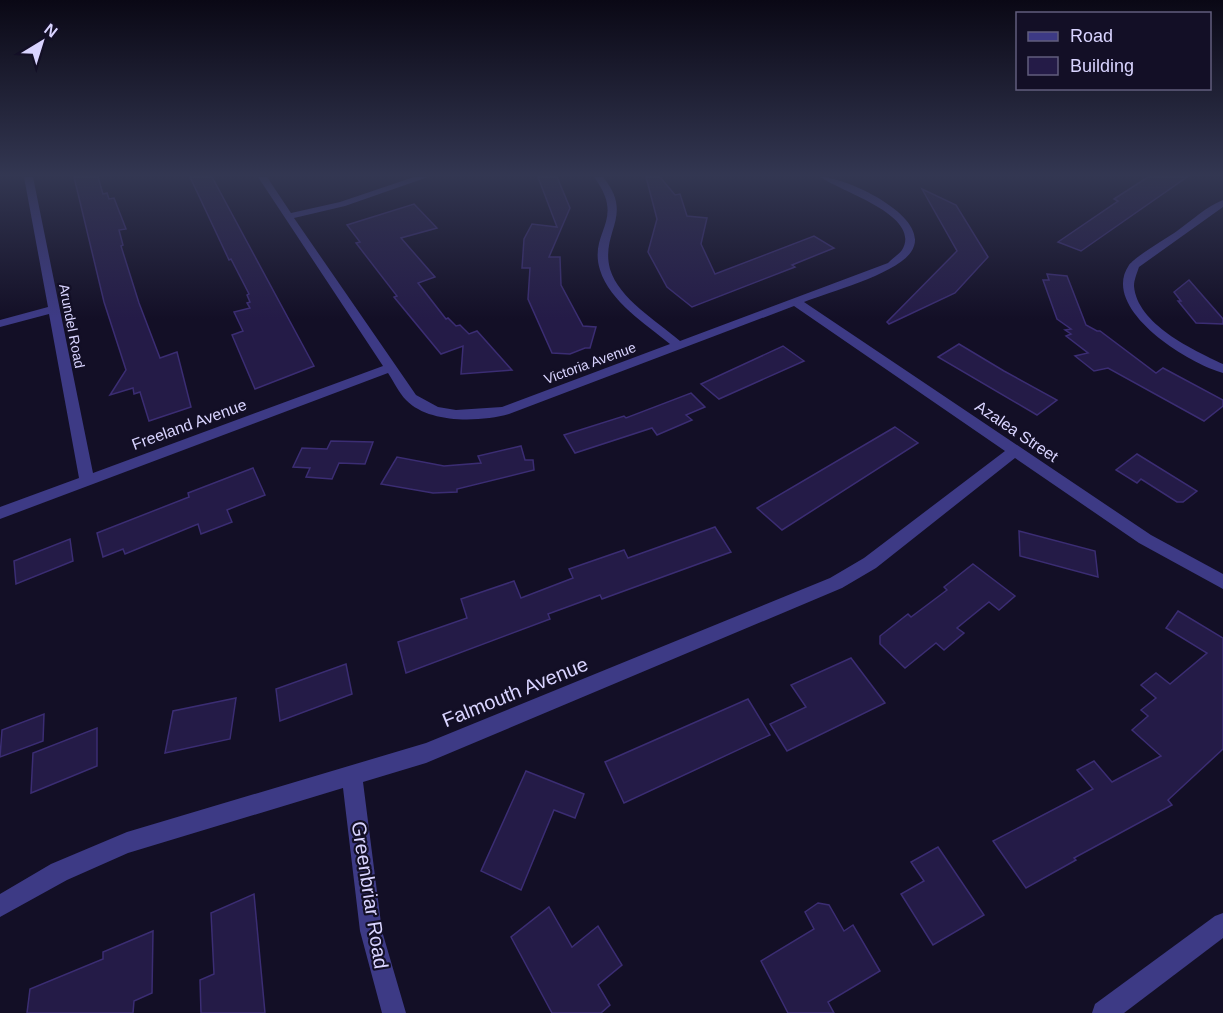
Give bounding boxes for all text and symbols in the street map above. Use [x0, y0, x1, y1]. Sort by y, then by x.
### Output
north arrow [12, 12, 72, 72]
legend [1016, 12, 1211, 90]
text: N [41, 20, 61, 41]
text: Road [1070, 26, 1113, 46]
text: Building [1070, 56, 1134, 76]
street label: Arundel Road [56, 282, 88, 370]
street label: Victoria Avenue [542, 339, 638, 387]
street label: Freeland Avenue [130, 396, 249, 453]
street label: Azalea Street [972, 398, 1062, 466]
street label: Falmouth Avenue [439, 653, 591, 731]
street label: Greenbriar Road [347, 820, 393, 970]

